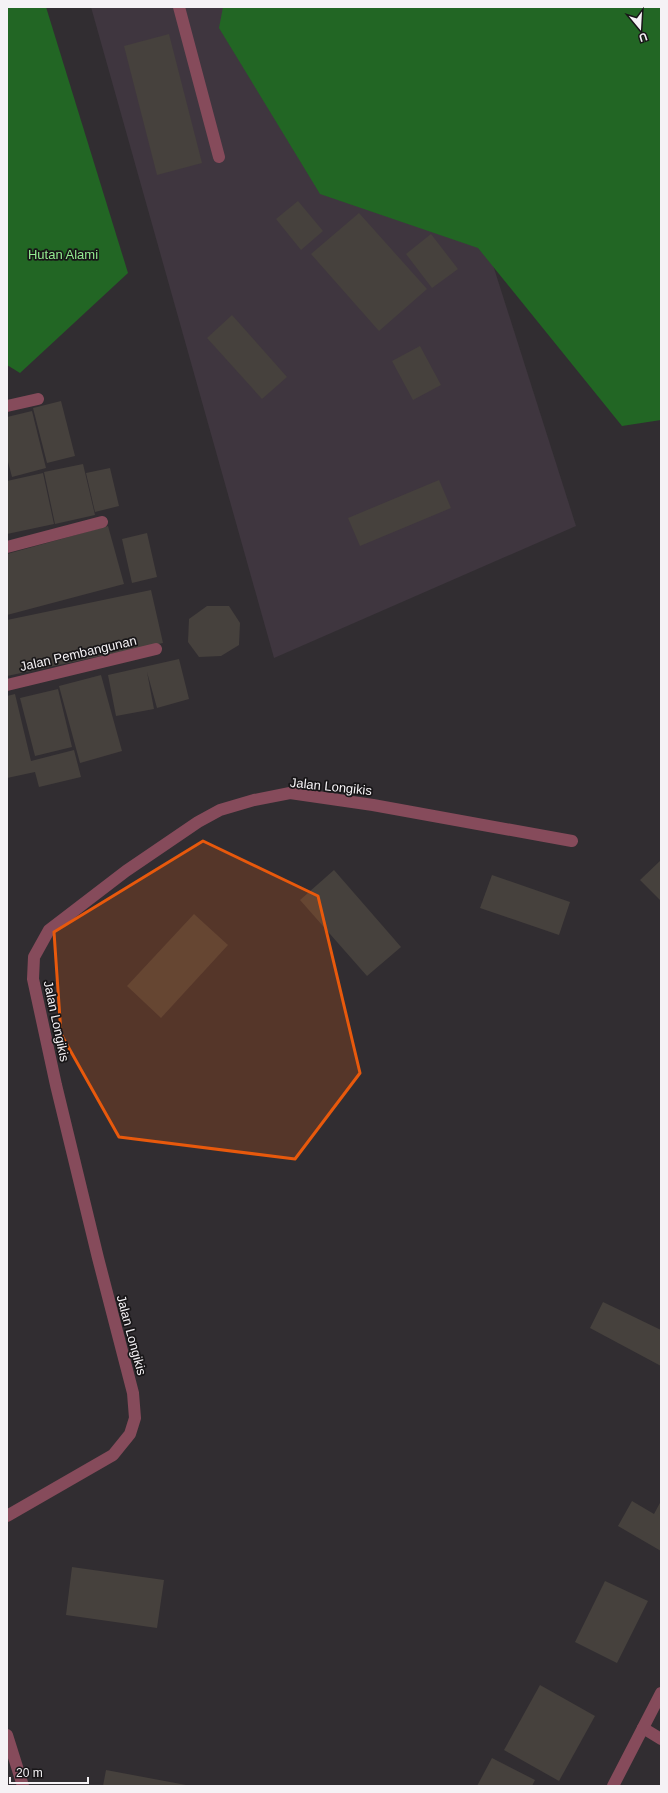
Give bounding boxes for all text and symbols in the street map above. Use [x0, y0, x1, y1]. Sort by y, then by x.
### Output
north arrow [620, 8, 660, 48]
text: U [637, 31, 649, 44]
park label: Hutan Alami [28, 247, 98, 262]
street label: Jalan Pembangunan [18, 633, 138, 674]
street label: Jalan Longikis [289, 775, 373, 798]
street label: Jalan Longikis [41, 979, 73, 1063]
street label: Jalan Longikis [114, 1293, 150, 1377]
scale bar [10, 1759, 88, 1785]
text: 20 m [16, 1766, 43, 1780]

